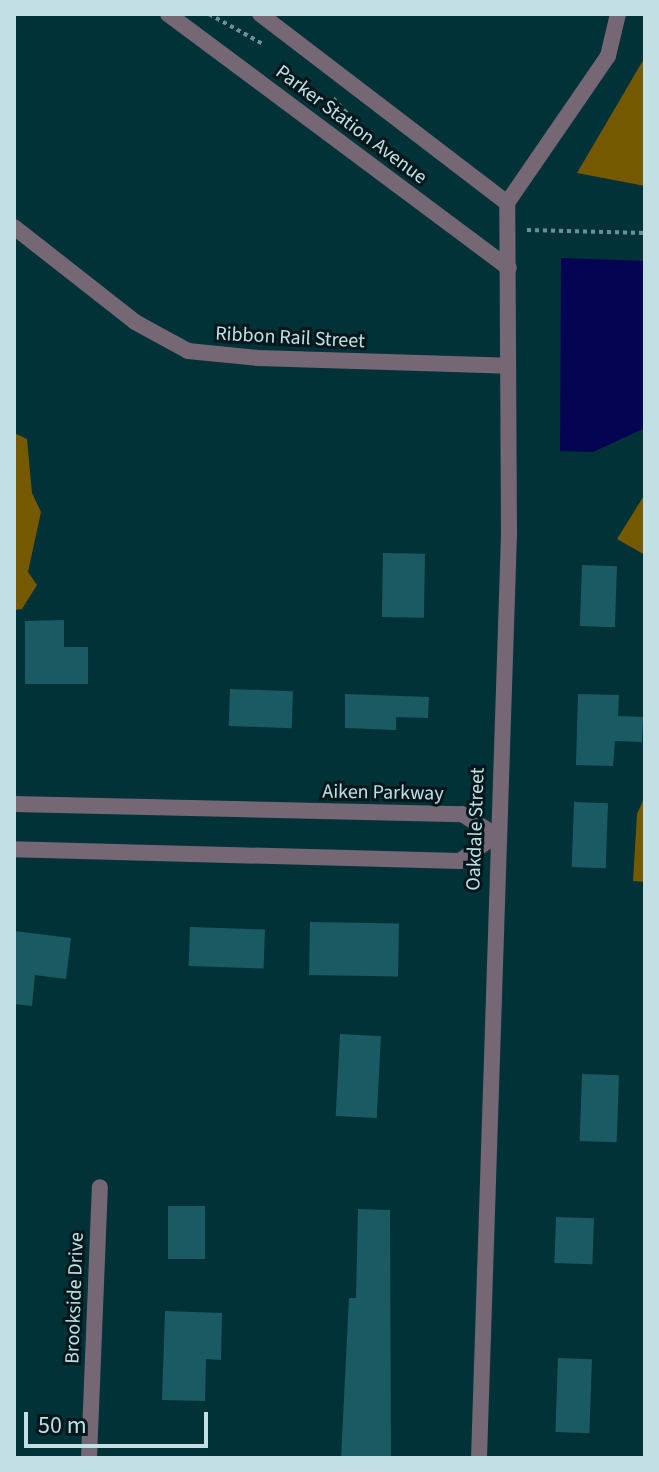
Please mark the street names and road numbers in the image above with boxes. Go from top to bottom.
street label: Parker Station Avenue [271,60,431,190]
street label: Ribbon Rail Street [215,322,365,354]
street label: Oakdale Street [462,767,490,891]
street label: Aiken Parkway [322,780,444,806]
street label: Brookside Drive [61,1232,89,1364]

